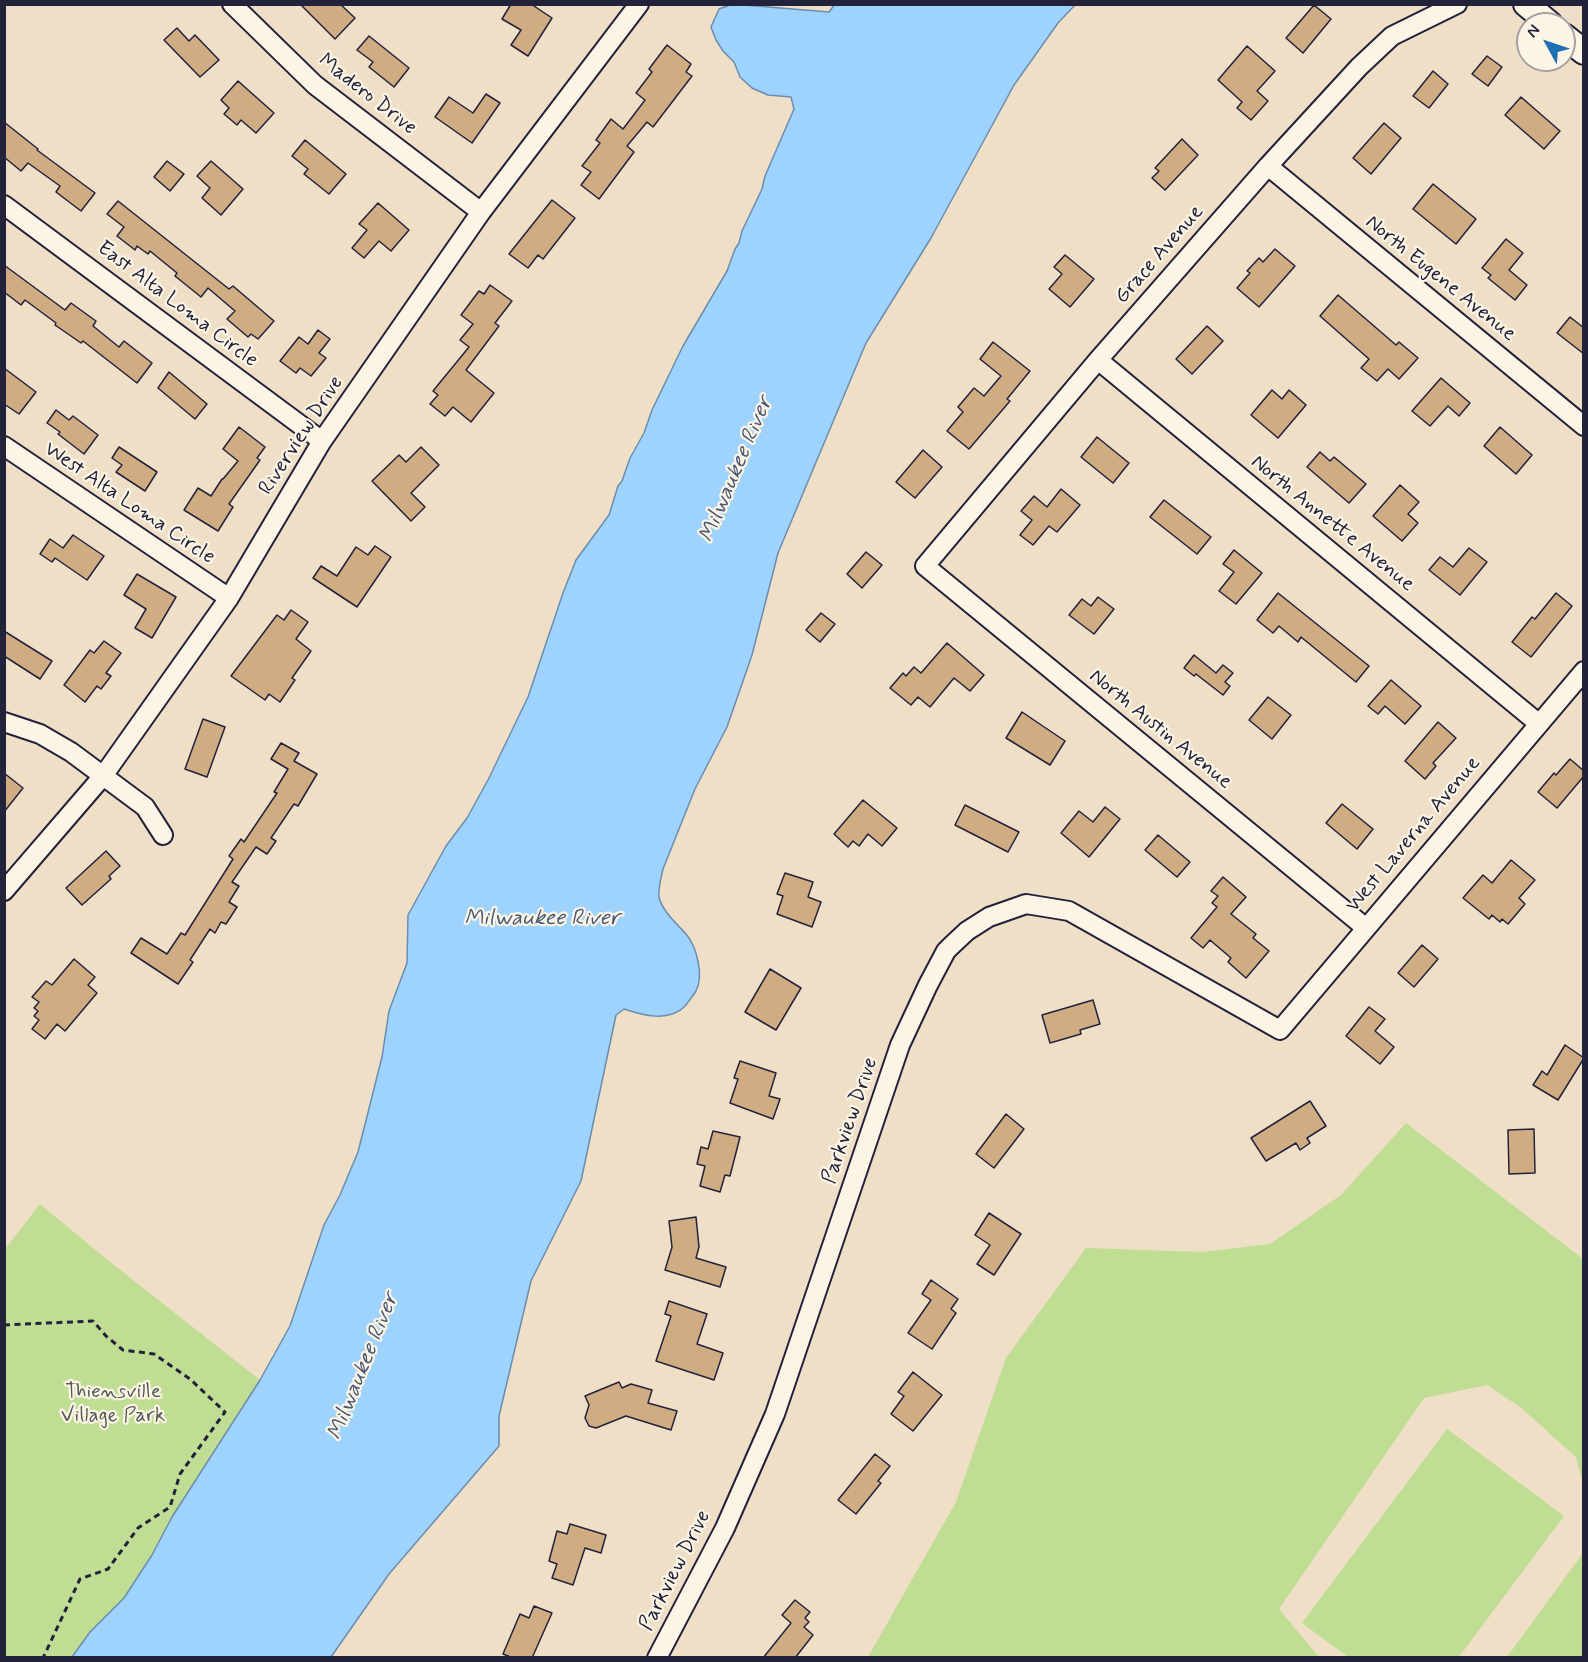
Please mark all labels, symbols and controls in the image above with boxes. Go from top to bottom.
north arrow [1516,12,1576,72]
text: N [1522,21,1545,42]
street label: Madero Drive [313,49,421,141]
street label: Grace Avenue [1110,200,1210,310]
street label: North Eugene Avenue [1360,210,1520,348]
street label: East Alta Loma Circle [92,236,262,374]
street label: Riverview Drive [254,372,350,500]
water label: Milwaukee River [694,393,780,547]
street label: West Alta Loma Circle [39,437,219,571]
street label: North Annette Avenue [1245,450,1419,598]
street label: North Austin Avenue [1083,665,1237,795]
street label: West Laverna Avenue [1341,752,1487,918]
water label: Milwaukee River [464,906,620,932]
street label: Parkview Drive [818,1055,884,1187]
water label: Milwaukee River [323,1290,405,1444]
park label: Thiensville Village Park [61,1380,165,1430]
street label: Parkview Drive [635,1507,717,1635]

